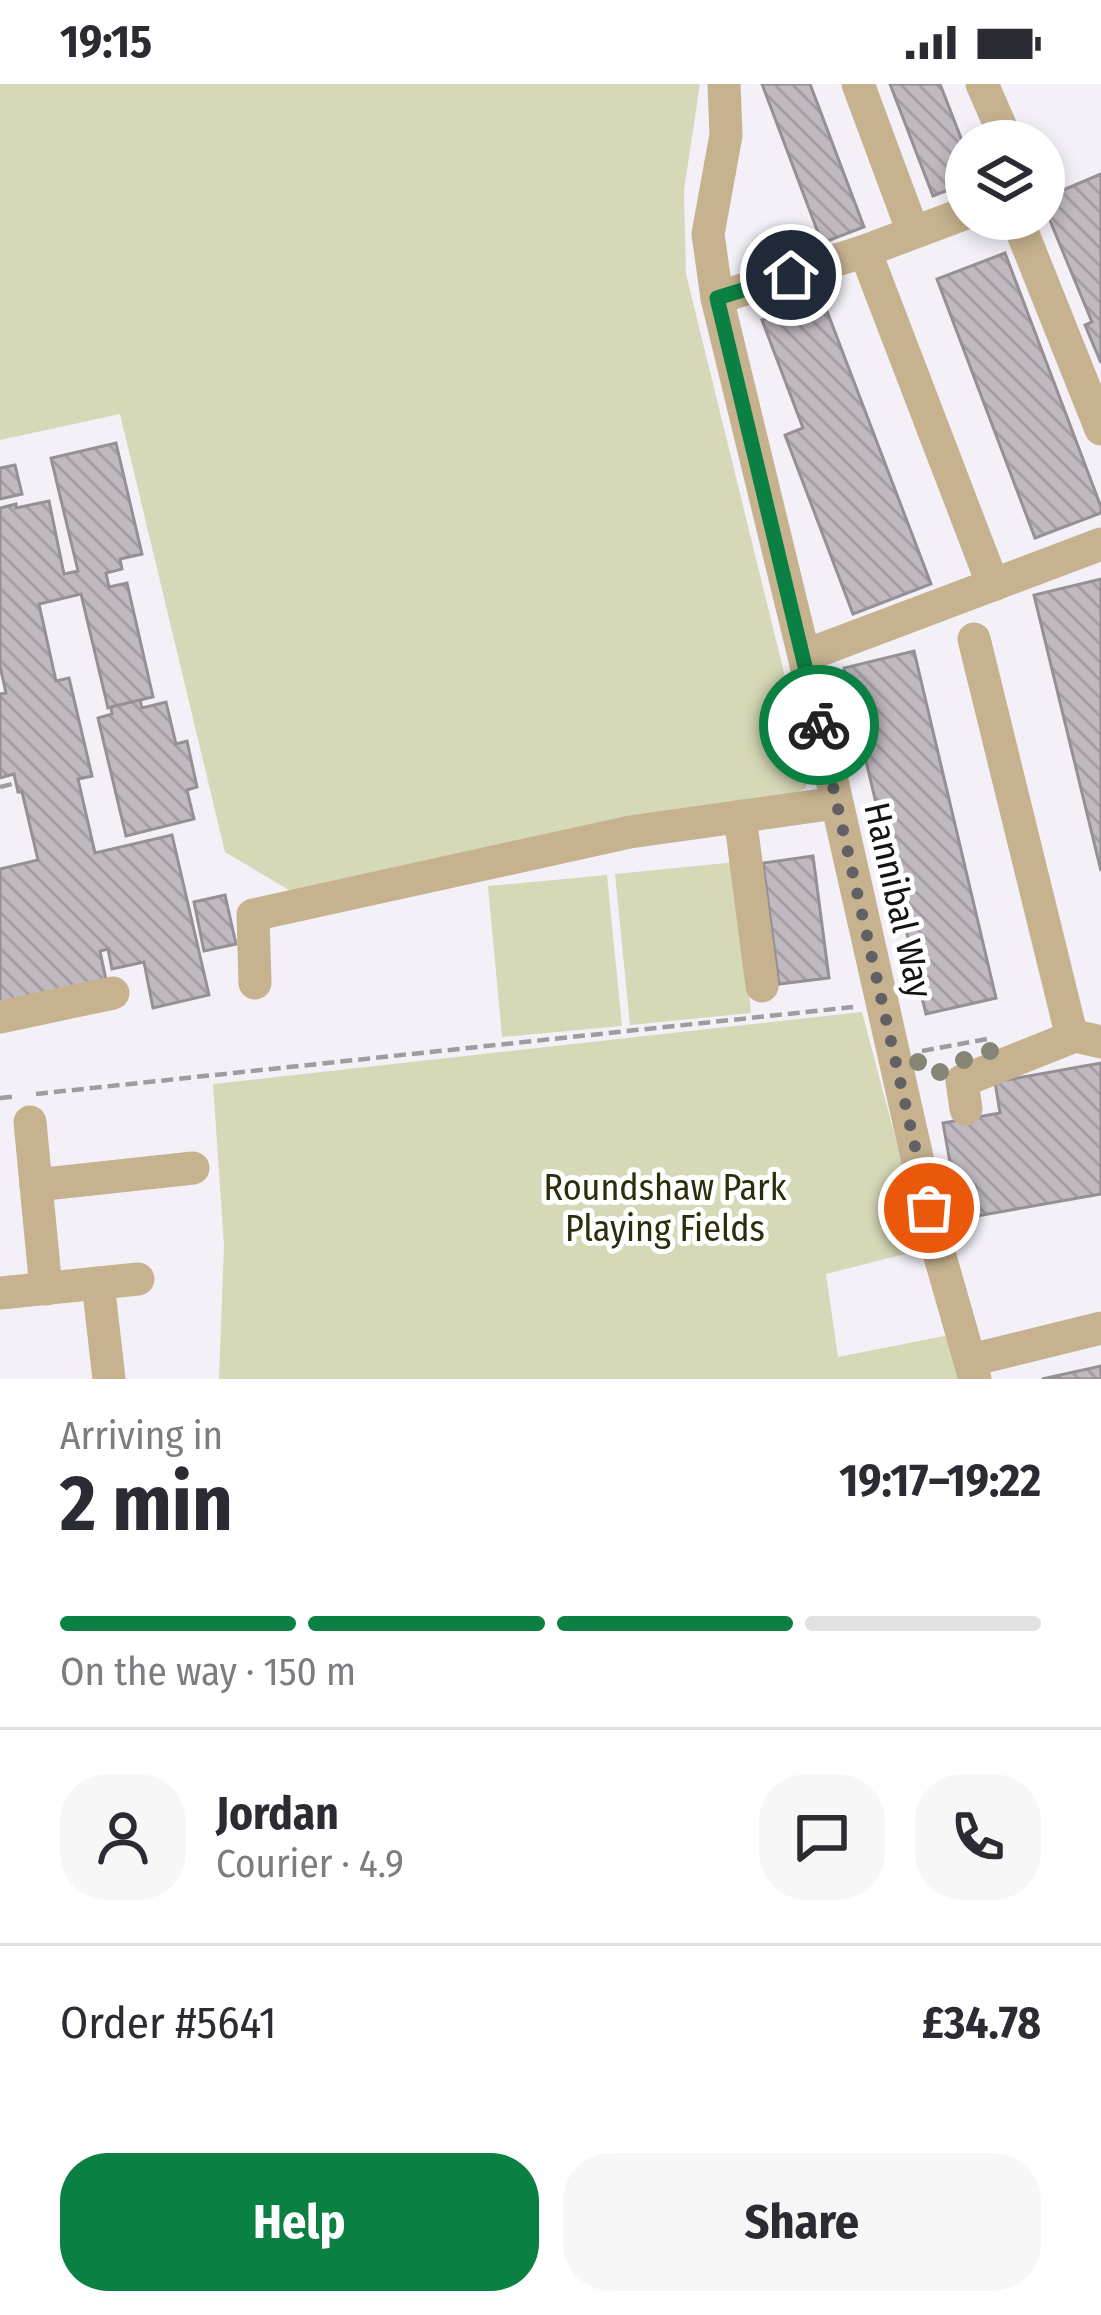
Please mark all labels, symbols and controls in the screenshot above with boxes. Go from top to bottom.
text: 19:15 [60,15,152,69]
map controls [945,120,1065,240]
button: layers [945,120,1065,240]
pin [740,224,842,326]
icon: home [758,242,824,308]
courier [759,665,879,785]
icon: bike [786,692,852,758]
street label: Hannibal Way [854,798,942,1002]
pin [878,1157,980,1259]
park label: Roundshaw Park Playing Fields [544,1166,787,1251]
icon: bag [896,1175,962,1241]
text: Arriving in [60,1413,223,1459]
text: 19:17–19:22 [839,1454,1041,1508]
text: 2 min [60,1457,233,1551]
text: On the way · 150 m [60,1649,356,1695]
button: person [60,1774,186,1900]
button: chat [759,1774,885,1900]
button: phone [915,1774,1041,1900]
text: Jordan [216,1787,339,1841]
text: Courier · 4.9 [216,1841,404,1887]
text: Order #5641 [60,1996,276,2050]
text: £34.78 [922,1996,1041,2050]
button: Help [60,2153,539,2291]
button: Share [563,2153,1041,2291]

